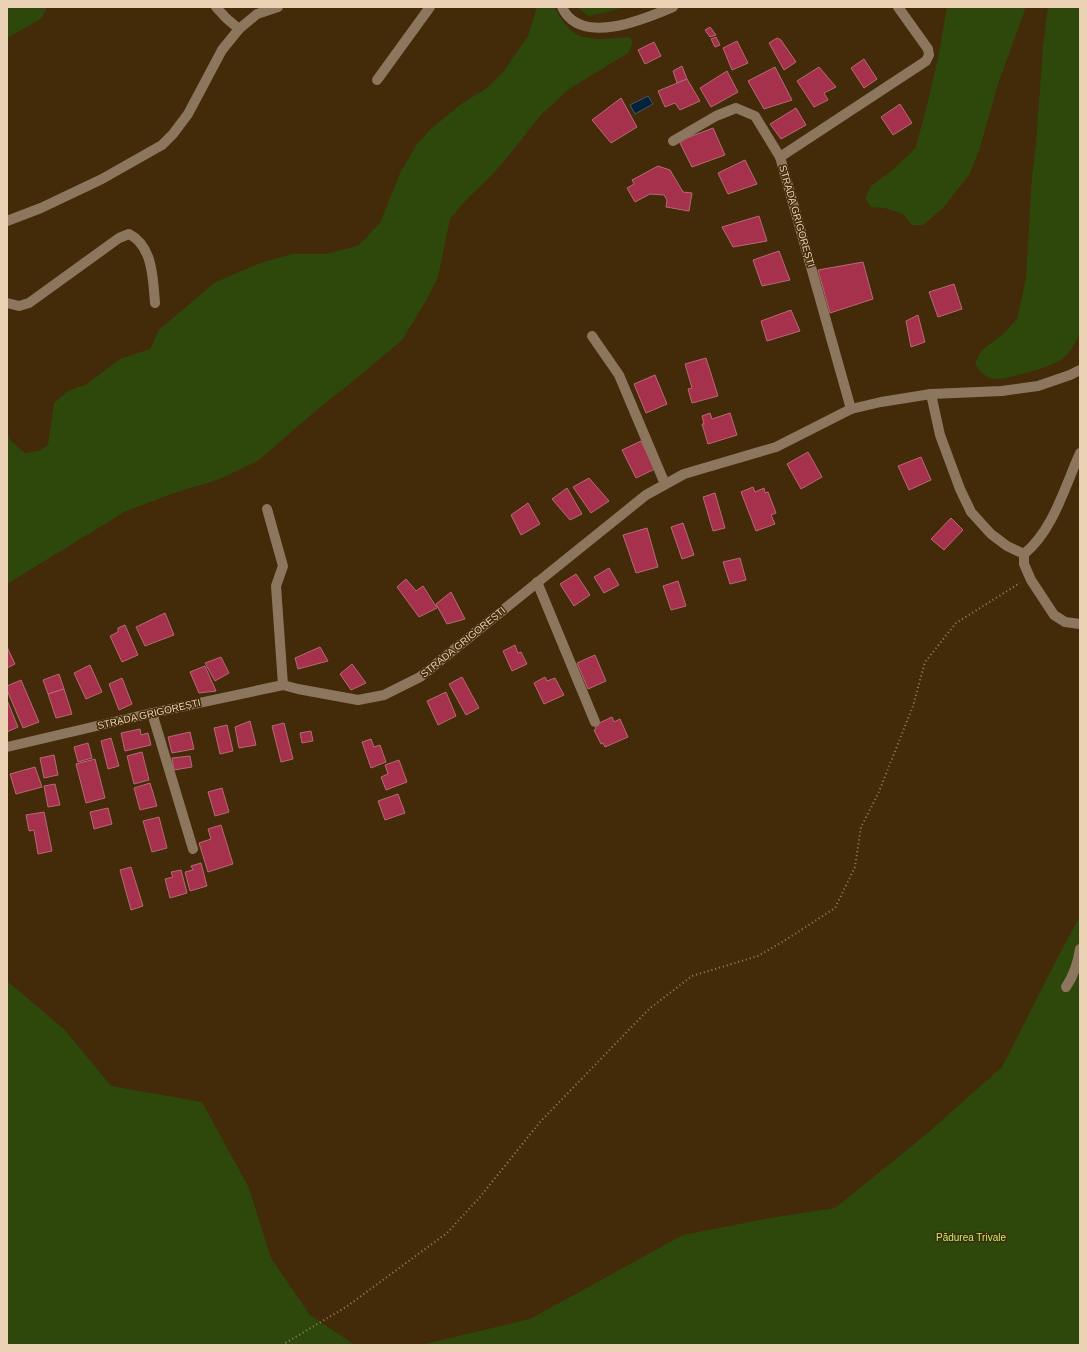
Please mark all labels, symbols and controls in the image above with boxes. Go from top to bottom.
street label: STRADA GRIGOREȘTI [777,164,817,268]
street label: STRADA GRIGOREȘTI [419,605,507,679]
street label: STRADA GRIGOREȘTI [96,697,202,731]
park label: Pădurea Trivale [936,1232,1006,1243]

